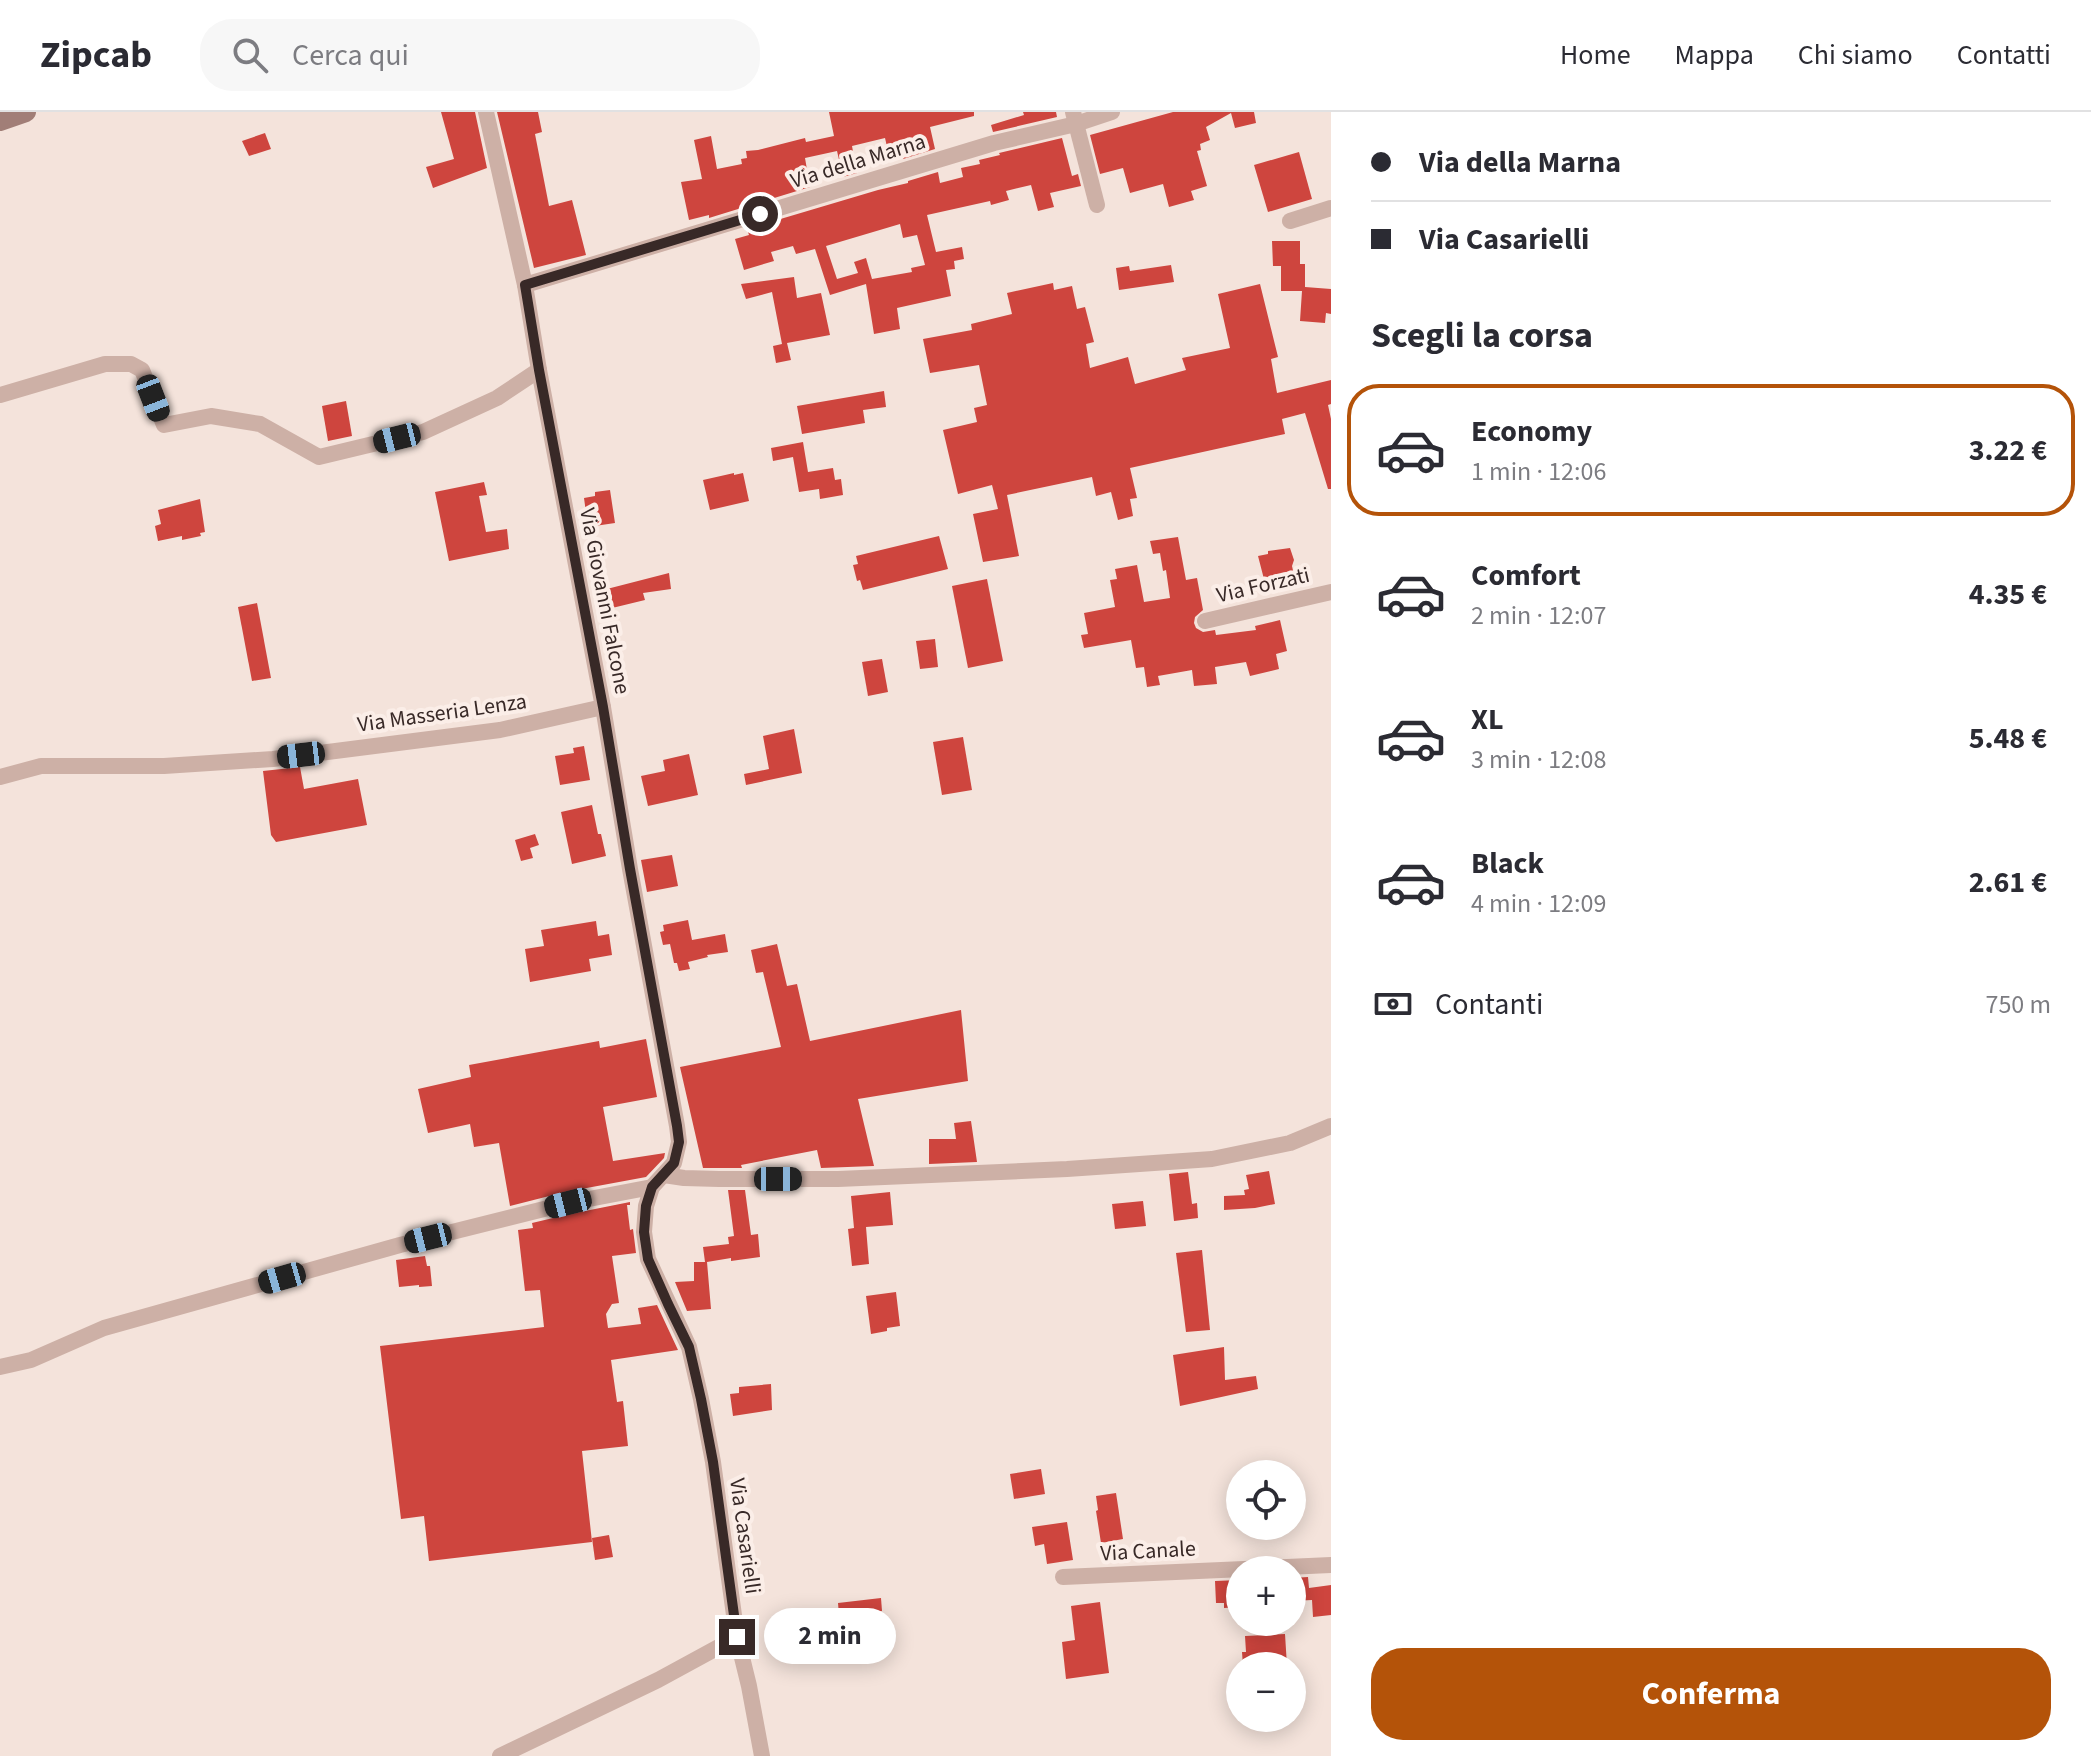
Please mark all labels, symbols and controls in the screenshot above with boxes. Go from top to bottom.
search box [200,19,760,91]
text: Zipcab [40,28,152,82]
icon: search [228,33,272,77]
text: Cerca qui [292,34,409,77]
text: Home [1560,35,1631,75]
text: Mappa [1675,35,1754,75]
text: Chi siamo [1798,35,1913,75]
text: Contatti [1957,35,2051,75]
street label: Via della Marna [786,125,930,197]
text: Via della Marna [1419,141,1621,184]
route start [742,196,778,232]
text: Via Casarielli [1419,218,1589,261]
text: Scegli la corsa [1371,310,1593,361]
car [133,371,173,425]
text: Economy [1471,410,1592,453]
icon: car [1375,414,1447,486]
car [371,421,423,455]
text: 3.22 € [1969,429,2047,472]
text: 1 min · 12:06 [1471,453,1606,490]
street label: Via Giovanni Falcone [571,505,639,697]
text: Comfort [1471,554,1581,597]
icon: car [1375,558,1447,630]
street label: Via Forzati [1213,559,1313,611]
text: 4.35 € [1969,573,2047,616]
text: 2 min · 12:07 [1471,597,1606,634]
street label: Via Masseria Lenza [355,685,529,741]
text: XL [1471,698,1504,741]
icon: car [1375,702,1447,774]
text: 5.48 € [1969,717,2047,760]
car [276,740,326,770]
text: 3 min · 12:08 [1471,741,1606,778]
text: Black [1471,842,1544,885]
icon: car [1375,846,1447,918]
text: 2.61 € [1969,861,2047,904]
text: 4 min · 12:09 [1471,885,1606,922]
icon: cash [1371,982,1415,1026]
text: Contanti [1435,983,1543,1026]
text: 750 m [1985,986,2051,1023]
car [754,1167,802,1191]
car [542,1186,594,1220]
car [402,1221,454,1255]
car [256,1260,308,1296]
map controls [1226,1460,1306,1732]
button: locate [1226,1460,1306,1540]
street label: Via Casarielli [721,1476,769,1596]
street label: Via Canale [1099,1533,1197,1569]
button: + [1226,1556,1306,1636]
callout: 2 min [765,1609,897,1665]
text: 2 min [798,1617,862,1654]
route end [719,1619,755,1655]
button: Conferma [1371,1648,2051,1740]
button: − [1226,1652,1306,1732]

